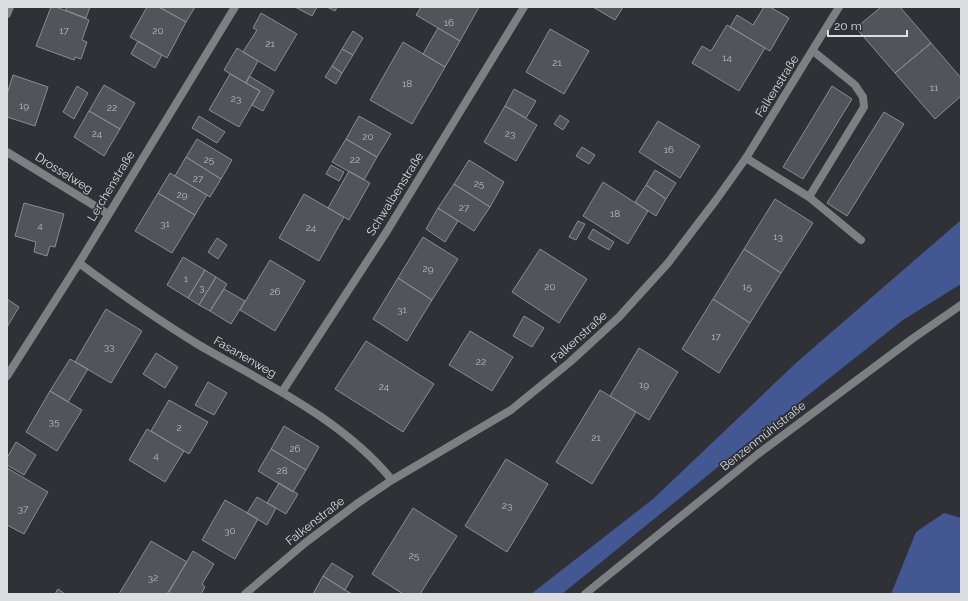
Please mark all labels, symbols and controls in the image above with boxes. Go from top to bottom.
scale bar [828,12,907,38]
house number: 16 [444,17,454,28]
text: 20 m [834,19,862,33]
house number: 17 [59,25,69,36]
house number: 20 [152,25,164,36]
house number: 21 [265,38,275,49]
house number: 14 [722,52,732,63]
street label: Falkenstraße [752,52,802,120]
house number: 21 [552,57,562,68]
house number: 18 [402,78,412,89]
house number: 11 [930,82,939,93]
house number: 23 [231,93,241,104]
house number: 19 [19,100,29,111]
house number: 22 [107,102,117,113]
house number: 24 [92,128,103,139]
house number: 23 [505,128,515,139]
house number: 20 [362,131,374,142]
house number: 16 [664,144,674,155]
street label: Lerchenstraße [84,148,138,224]
street label: Drosselweg [33,150,95,196]
street label: Schwalbenstraße [364,150,426,238]
house number: 25 [204,154,215,165]
house number: 22 [350,154,360,165]
house number: 27 [193,173,204,184]
house number: 25 [474,178,485,189]
house number: 29 [176,189,188,200]
house number: 27 [459,202,470,213]
house number: 18 [610,208,620,219]
house number: 31 [160,218,171,229]
house number: 4 [37,220,43,231]
house number: 24 [306,222,317,233]
house number: 13 [773,231,783,242]
house number: 29 [422,263,434,274]
house number: 1 [184,273,189,284]
house number: 20 [544,281,556,292]
house number: 15 [742,281,752,292]
house number: 3 [199,282,205,293]
house number: 26 [269,286,281,297]
house number: 31 [397,304,408,315]
street label: Falkenstraße [548,308,610,366]
house number: 17 [711,331,721,342]
street label: Fasanenweg [211,333,279,381]
house number: 33 [104,341,114,352]
house number: 22 [476,356,486,367]
house number: 19 [639,379,649,390]
house number: 24 [379,381,390,392]
street label: Benzenmühlstraße [718,398,808,474]
house number: 35 [49,416,60,427]
house number: 2 [176,422,182,433]
house number: 21 [591,432,601,443]
house number: 26 [289,443,301,454]
house number: 4 [153,450,159,461]
house number: 28 [276,465,288,476]
street label: Falkenstraße [283,494,347,548]
house number: 23 [502,500,512,511]
house number: 37 [18,503,29,514]
house number: 30 [224,525,236,536]
house number: 25 [409,550,420,561]
house number: 32 [148,572,158,583]

